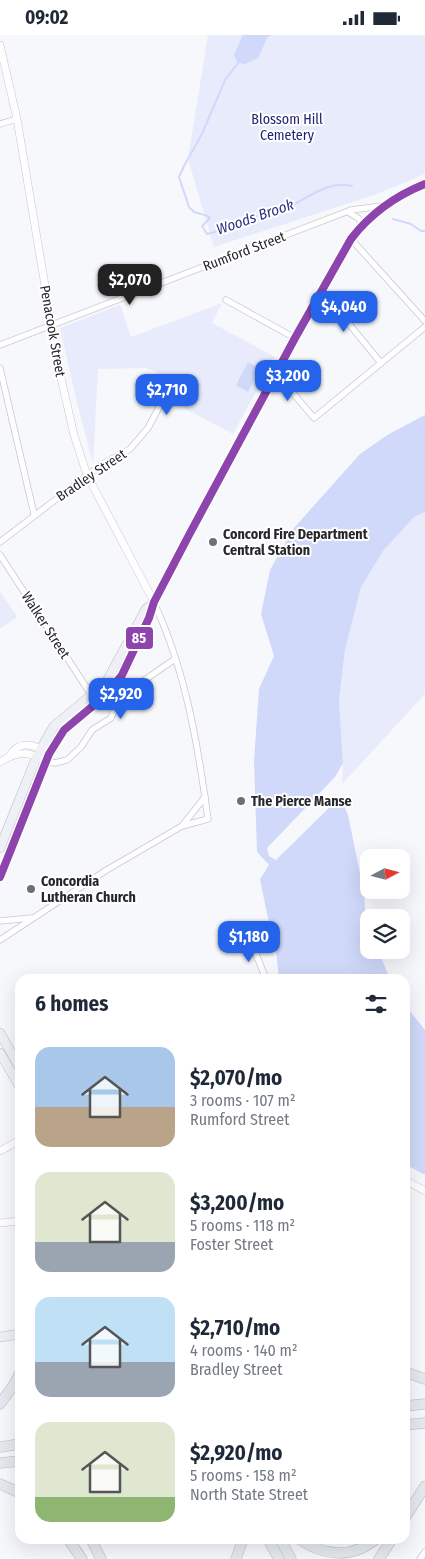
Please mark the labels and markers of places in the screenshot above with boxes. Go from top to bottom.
pin: $2,070 [89,263,171,306]
pin: $4,040 [303,291,385,333]
pin: $3,200 [247,359,329,402]
pin: $2,710 [126,373,208,416]
place label: Concord Fire Department Central Station [223,526,369,559]
marker: Concord Fire Department Central Station [207,536,219,548]
pin: $2,920 [80,677,162,720]
place label: The Pierce Manse [251,793,352,810]
marker: The Pierce Manse [235,795,247,807]
place label: Concordia Lutheran Church [41,873,136,906]
marker: Concordia Lutheran Church [25,883,37,895]
pin: $1,180 [208,921,290,963]

